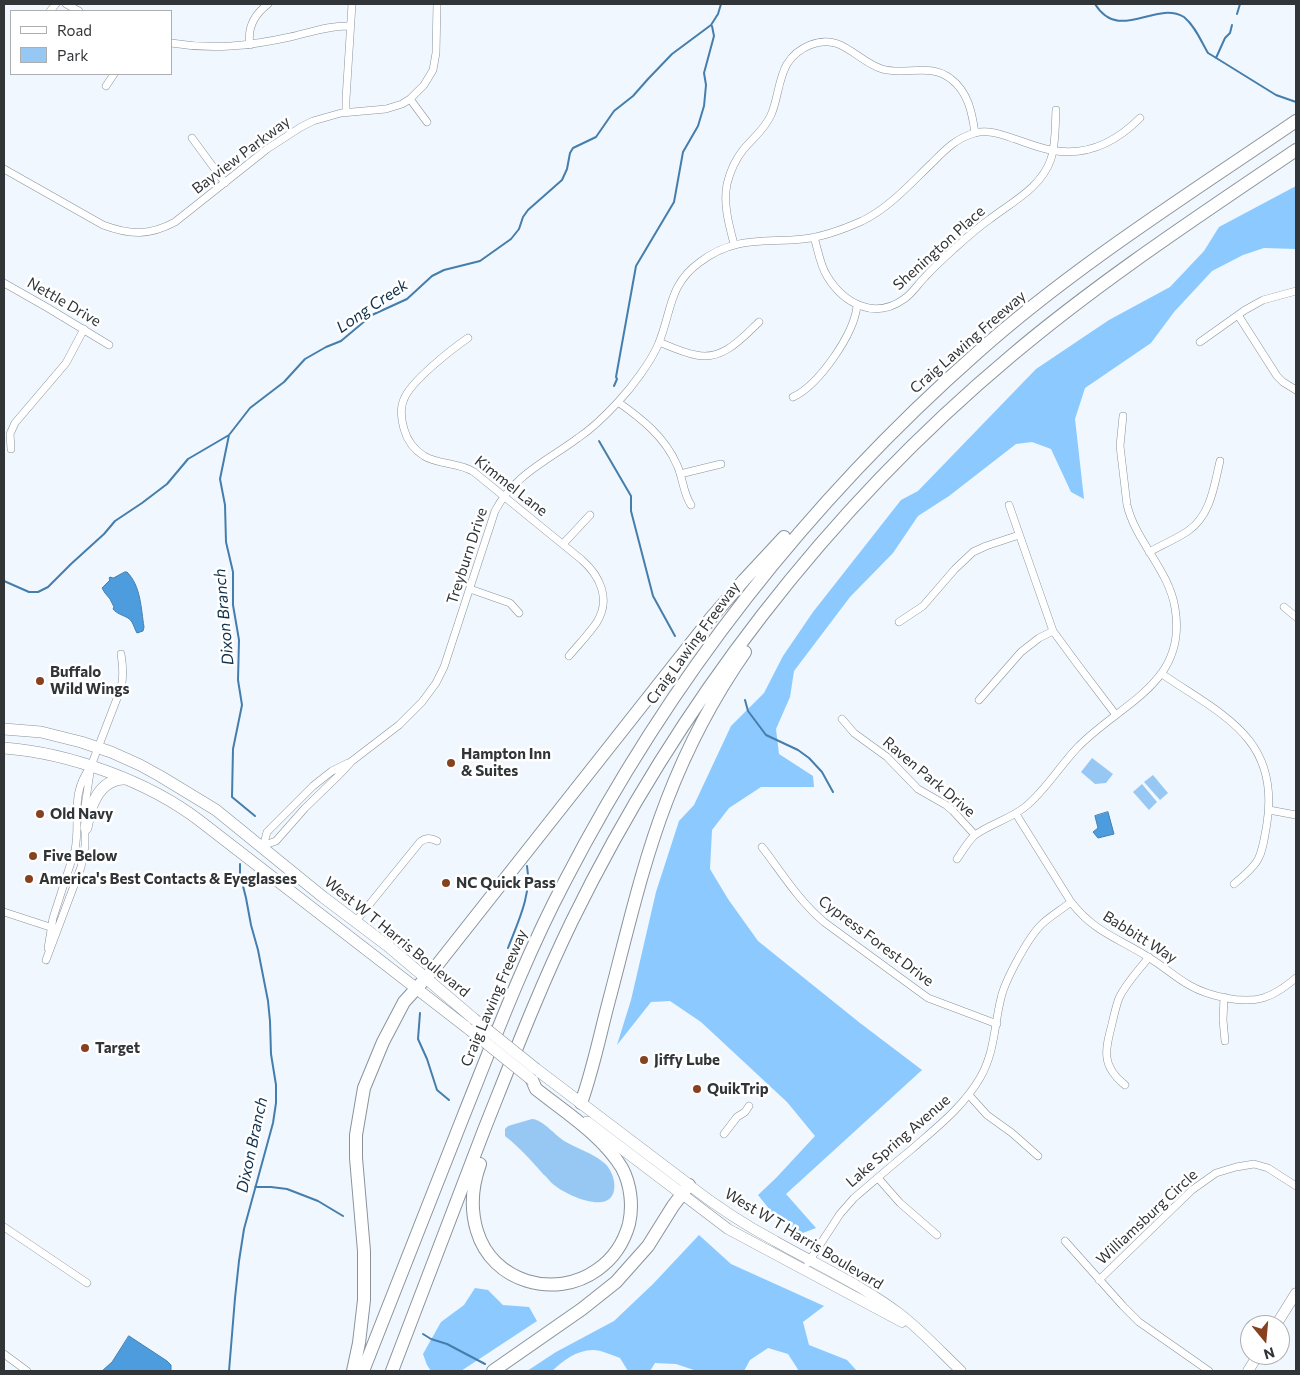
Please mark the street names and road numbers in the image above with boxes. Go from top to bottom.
street label: Bayview Parkway [188,112,294,198]
street label: Shenington Place [889,202,989,294]
street label: Nettle Drive [24,274,104,330]
street label: Craig Lawing Freeway [906,287,1030,397]
street label: Kimmel Lane [471,452,551,520]
street label: Treyburn Drive [443,505,491,607]
street label: Craig Lawing Freeway [642,578,744,708]
street label: Raven Park Drive [879,733,979,821]
street label: West W T Harris Boulevard [321,873,473,1001]
street label: Cypress Forest Drive [815,892,937,990]
street label: Babbitt Way [1100,907,1180,967]
street label: Craig Lawing Freeway [457,927,531,1069]
street label: Lake Spring Avenue [842,1091,954,1191]
street label: Williamsburg Circle [1093,1166,1201,1268]
street label: West W T Harris Boulevard [722,1185,886,1293]

